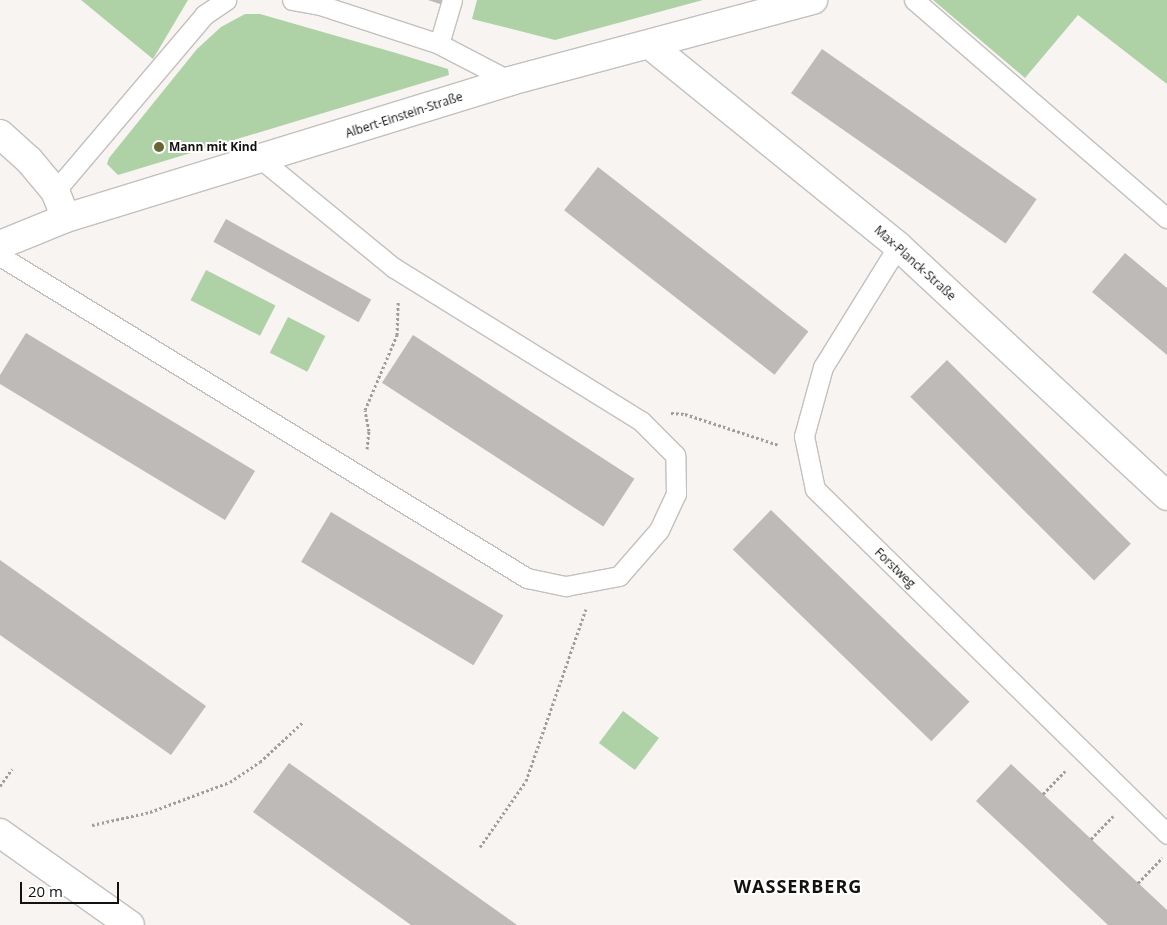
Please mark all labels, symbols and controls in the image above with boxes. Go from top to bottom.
street label: Albert-Einstein-Straße [344,89,464,141]
place label: Mann mit Kind [169,140,257,154]
marker: Mann mit Kind [153,141,165,153]
street label: Max-Planck-Straße [871,223,959,303]
street label: Forstweg [872,545,918,591]
scale bar [22,872,121,904]
district label: WASSERBERG [732,875,864,897]
text: 20 m [28,881,63,901]

